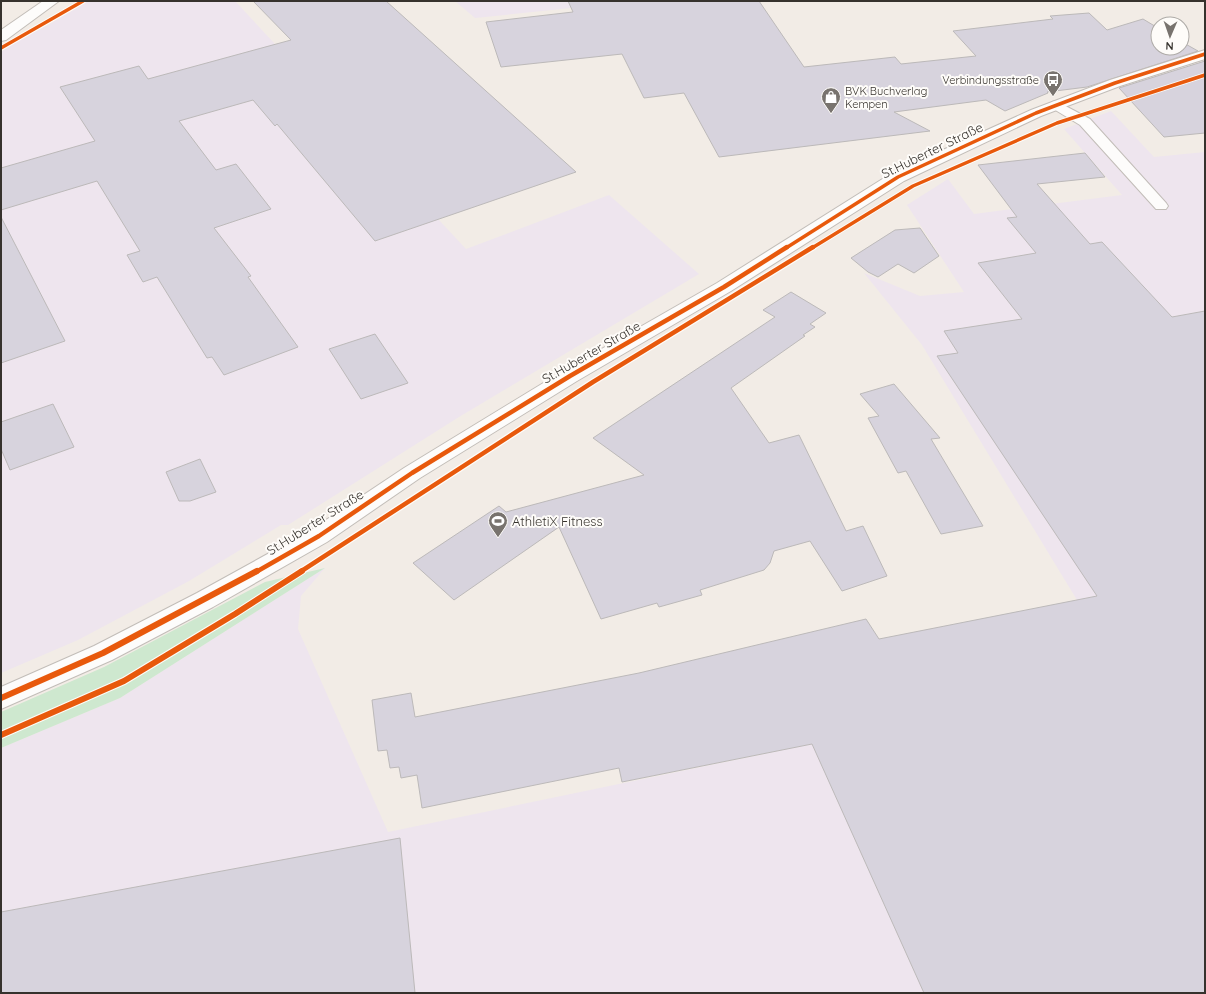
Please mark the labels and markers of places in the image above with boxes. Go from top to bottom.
bus stop icon: Verbindungsstraße [1042,69,1064,97]
place label: Verbindungsstraße [942,73,1039,87]
place label: BVK Buchverlag Kempen [845,84,927,111]
shop icon: BVK Buchverlag Kempen [820,86,842,114]
sports icon: AthletiX Fitness [487,510,509,538]
place label: AthletiX Fitness [512,513,603,529]

